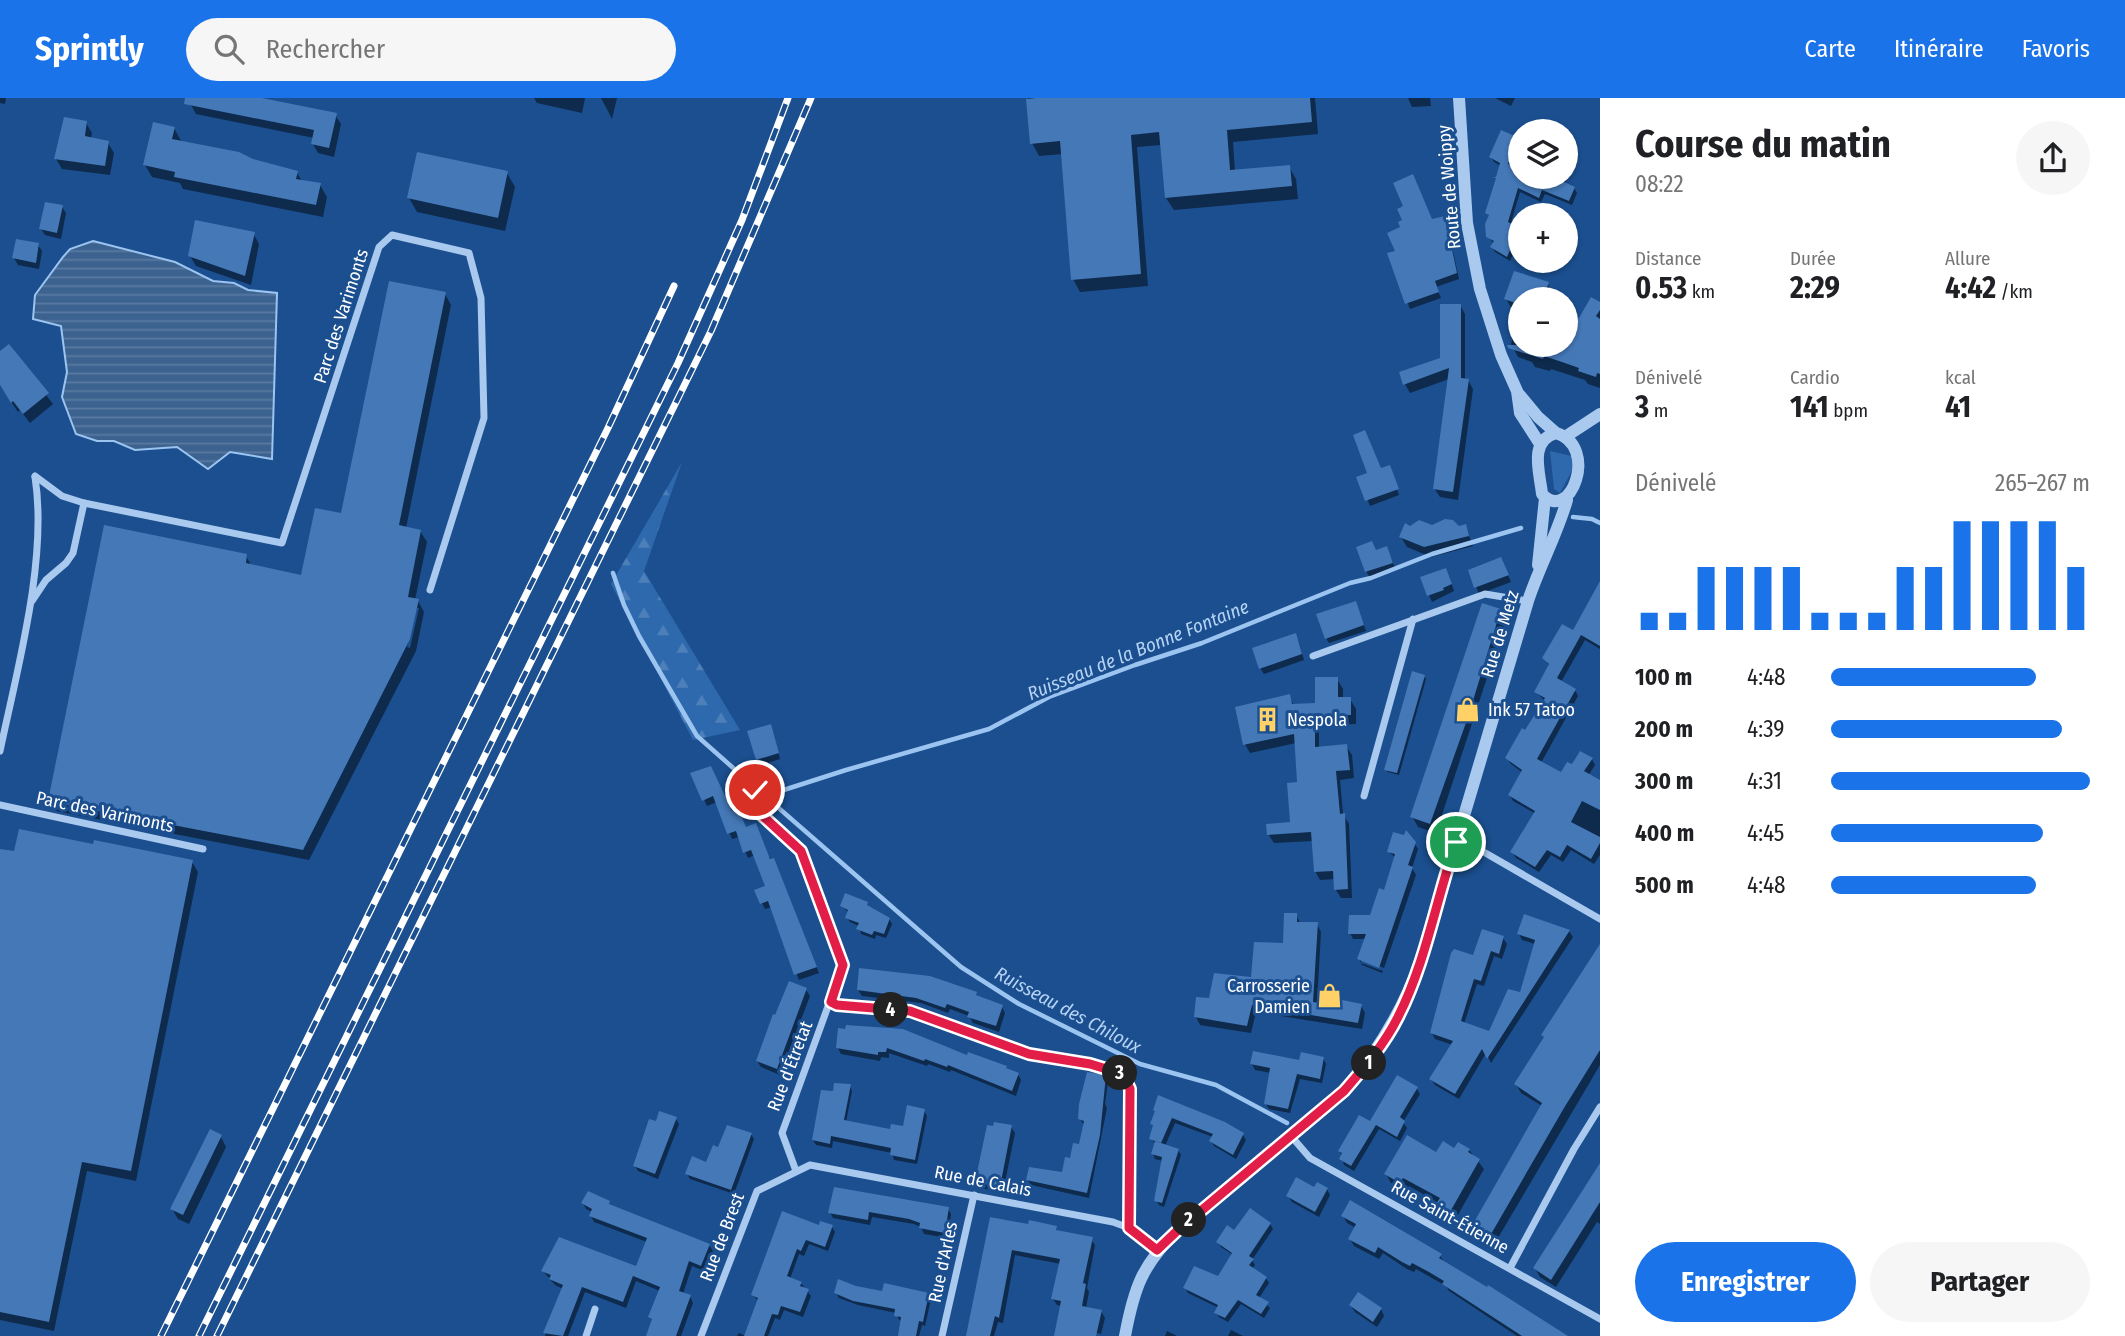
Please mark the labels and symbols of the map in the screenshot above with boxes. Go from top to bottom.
street label: Route de Woippy [1433,124,1465,250]
street label: Parc des Varimonts [309,246,373,386]
street label: Rue de Metz [1476,588,1524,680]
water label: Ruisseau de la Bonne Fontaine [1024,595,1252,705]
shop icon: Ink 57 Tatoo [1454,696,1482,724]
place label: Ink 57 Tatoo [1488,699,1575,721]
building icon: Nespola [1253,706,1281,734]
place label: Nespola [1287,709,1347,731]
pin [725,760,785,820]
street label: Parc des Varimonts [34,787,176,837]
pin [1426,812,1486,872]
water label: Ruisseau des Chiloux [991,962,1146,1059]
place label: Carrosserie Damien [1227,975,1310,1018]
shop icon: Carrosserie Damien [1316,982,1344,1010]
pin: 4 [874,992,908,1028]
street label: Rue d'Étretat [762,1017,817,1114]
pin: 1 [1352,1046,1386,1080]
pin: 3 [1102,1056,1138,1090]
street label: Rue de Calais [933,1161,1034,1201]
street label: Rue Saint-Étienne [1387,1175,1513,1258]
street label: Rue de Brest [695,1189,749,1284]
pin: 2 [1172,1202,1206,1238]
street label: Rue d'Arles [924,1219,962,1304]

